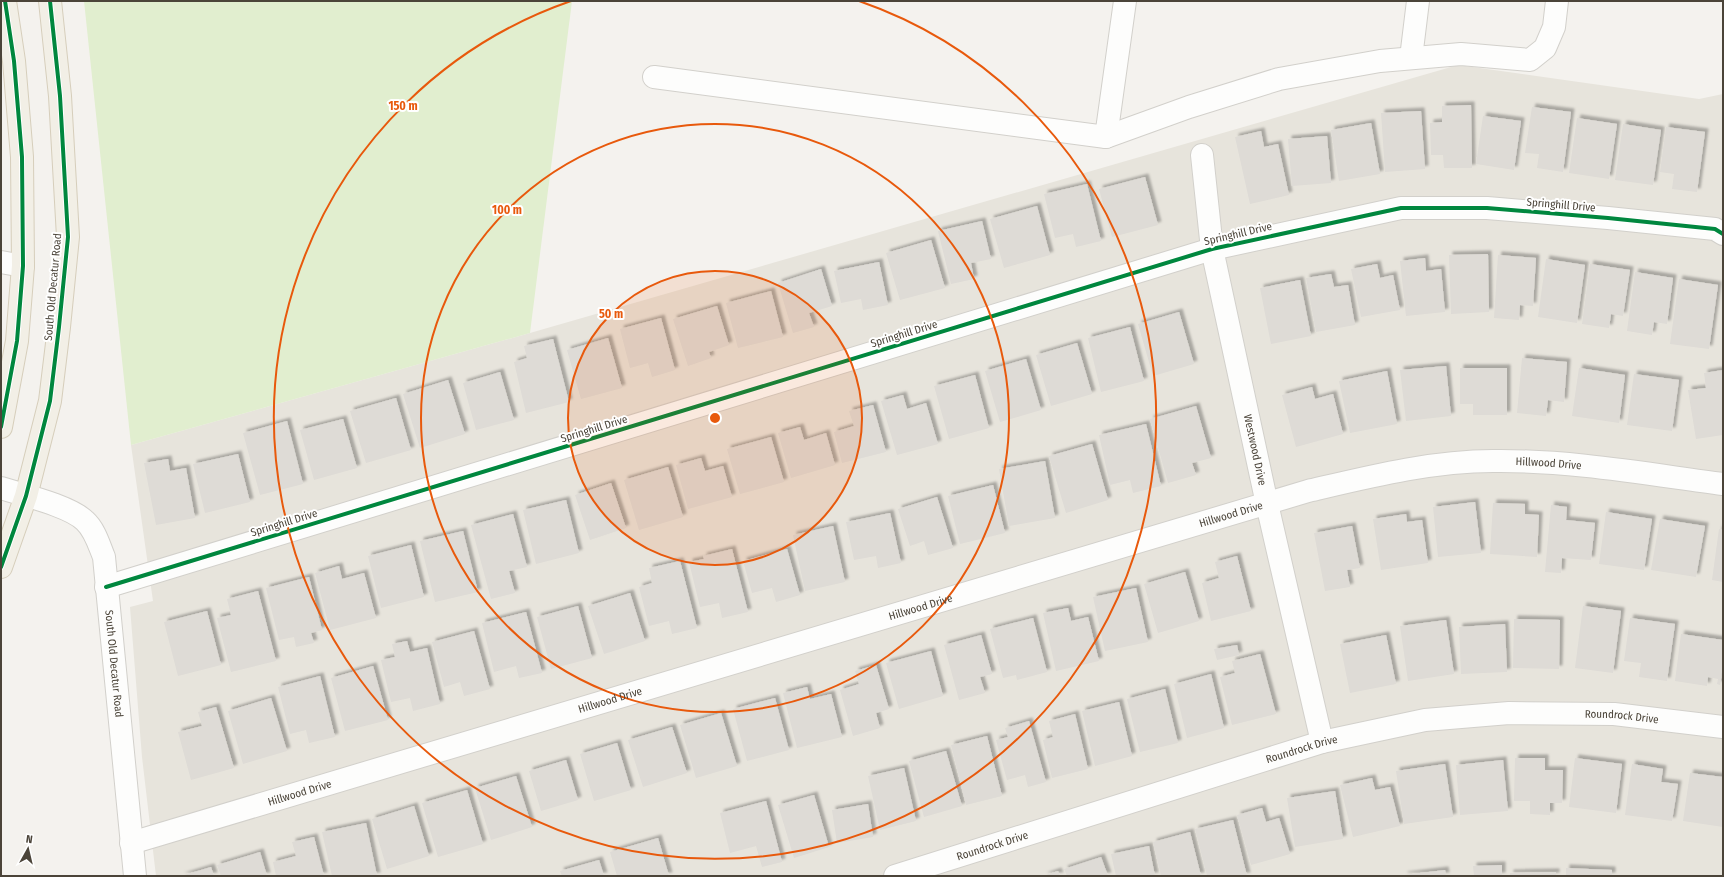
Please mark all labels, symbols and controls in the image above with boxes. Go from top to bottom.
text: 150 m [388,99,418,113]
street label: Springhill Drive [1526,196,1596,214]
text: 100 m [492,203,522,217]
street label: Springhill Drive [1203,220,1273,248]
street label: South Old Decatur Road [42,233,64,341]
text: 50 m [599,307,623,321]
street label: Springhill Drive [869,318,939,350]
centre of rings [708,411,722,425]
street label: Springhill Drive [559,413,629,445]
street label: Westwood Drive [1241,413,1269,487]
street label: Hillwood Drive [1516,455,1582,472]
street label: Hillwood Drive [1197,498,1264,530]
street label: Springhill Drive [249,507,319,539]
street label: Hillwood Drive [887,591,954,623]
street label: South Old Decatur Road [103,609,126,718]
street label: Hillwood Drive [577,684,643,715]
street label: Roundrock Drive [1585,707,1659,726]
street label: Roundrock Drive [1264,732,1339,766]
street label: Hillwood Drive [266,777,333,808]
street label: Roundrock Drive [955,828,1030,863]
north arrow [8,829,48,869]
text: N [25,833,33,846]

